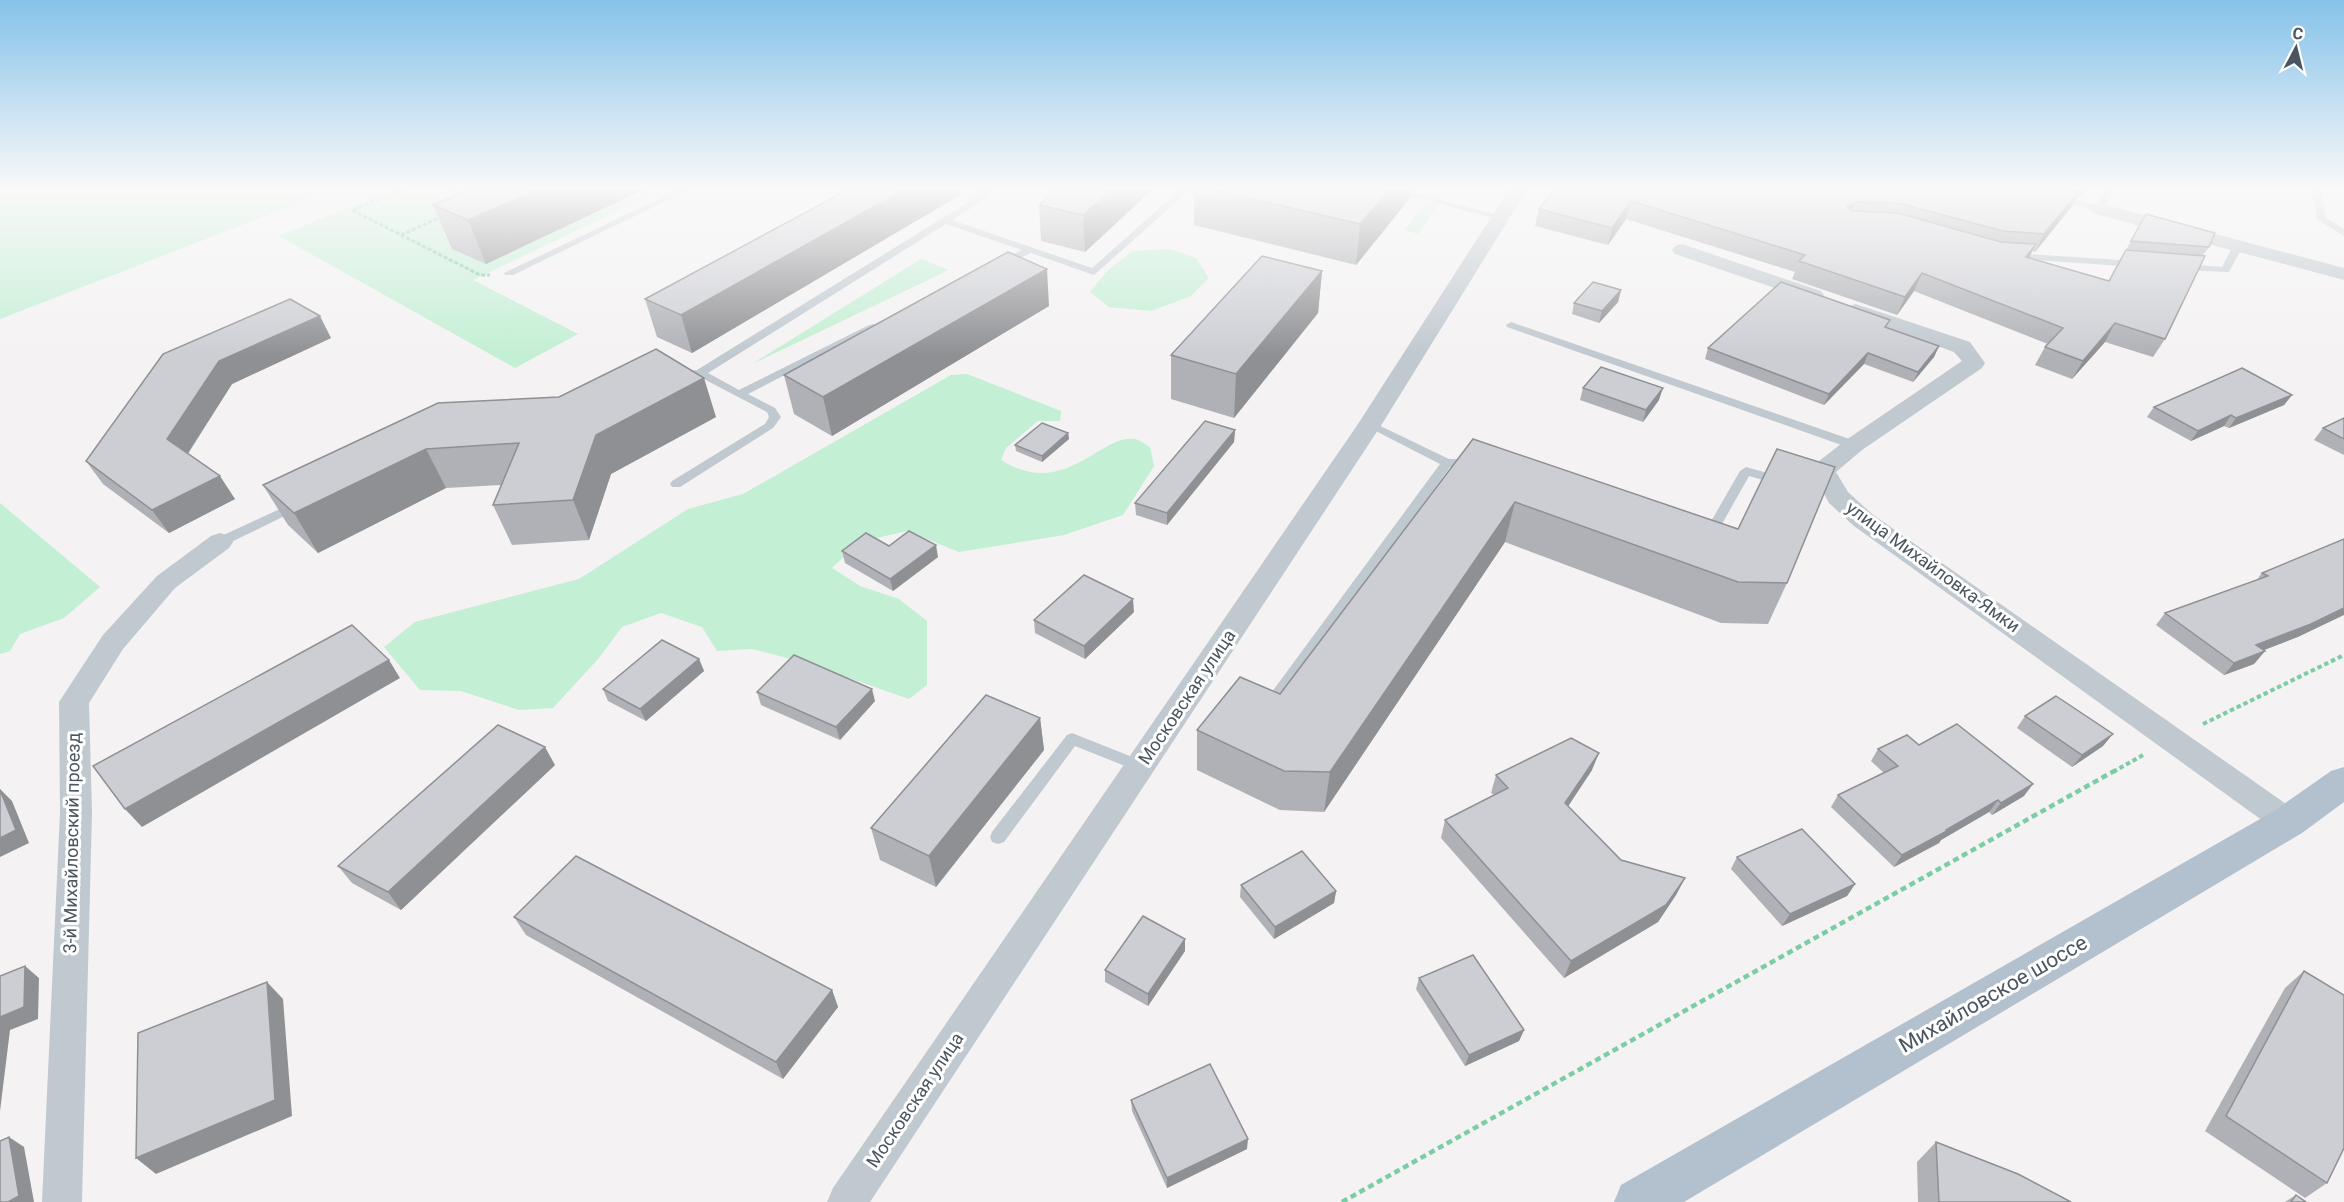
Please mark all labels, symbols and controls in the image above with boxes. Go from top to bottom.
north arrow [2266,18,2326,78]
text: С [2291,24,2304,44]
street label: улица Михайловка-Ямки [1842,497,2024,637]
street label: Московская улица [1134,625,1240,768]
street label: 3-й Михайловский проезд [59,732,84,954]
street label: Михайловское шоссе [1895,930,2091,1058]
street label: Московская улица [862,1028,968,1171]

